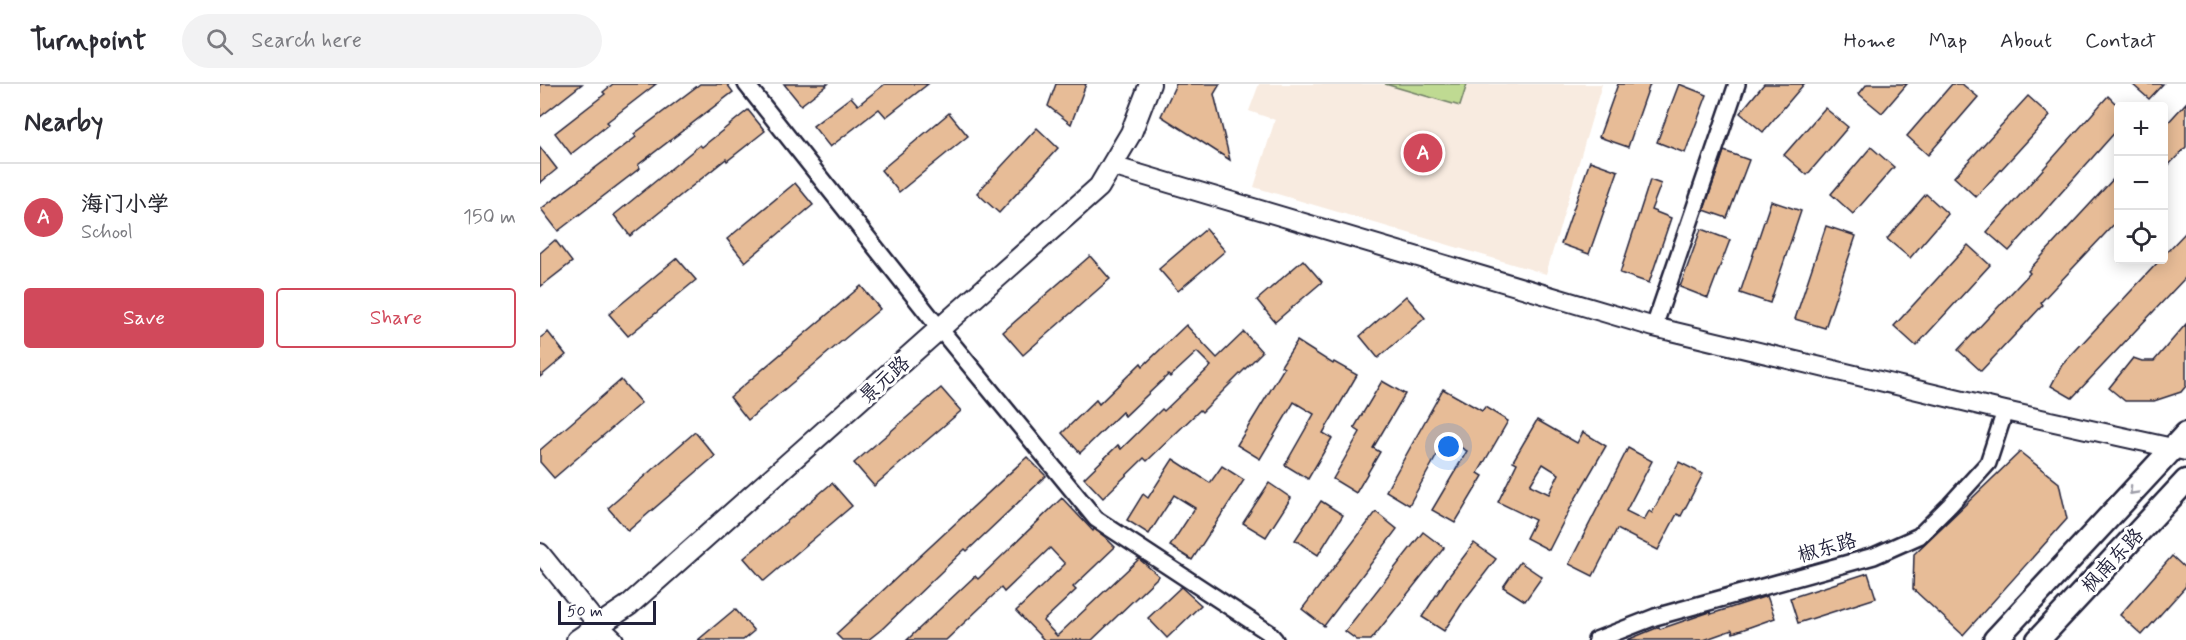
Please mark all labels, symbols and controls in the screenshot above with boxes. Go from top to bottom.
search box [182,14,602,68]
text: Turnpoint [30,23,146,60]
icon: search [203,25,236,58]
text: Search here [251,27,362,55]
text: Home [1844,27,1896,55]
text: Map [1929,27,1967,55]
text: About [2000,27,2052,55]
text: Contact [2085,27,2156,55]
map controls [2114,102,2168,264]
button: + [2114,102,2168,156]
text: Nearby [24,106,103,140]
pin: A [1404,130,1442,176]
button: − [2114,156,2168,210]
text: 海门小学 [81,191,169,219]
text: A [37,204,50,231]
text: 150 m [463,204,516,231]
button: locate [2114,210,2168,264]
text: School [81,219,133,246]
button: Save [24,288,264,348]
button: Share [276,288,516,348]
street label: 景元路 [854,349,917,410]
your location [1434,432,1463,461]
one-way arrow [2130,483,2141,494]
street label: 枫南东路 [2076,522,2151,599]
street label: 椒东路 [1795,527,1861,570]
scale bar [558,598,656,626]
text: 50 m [567,601,603,622]

